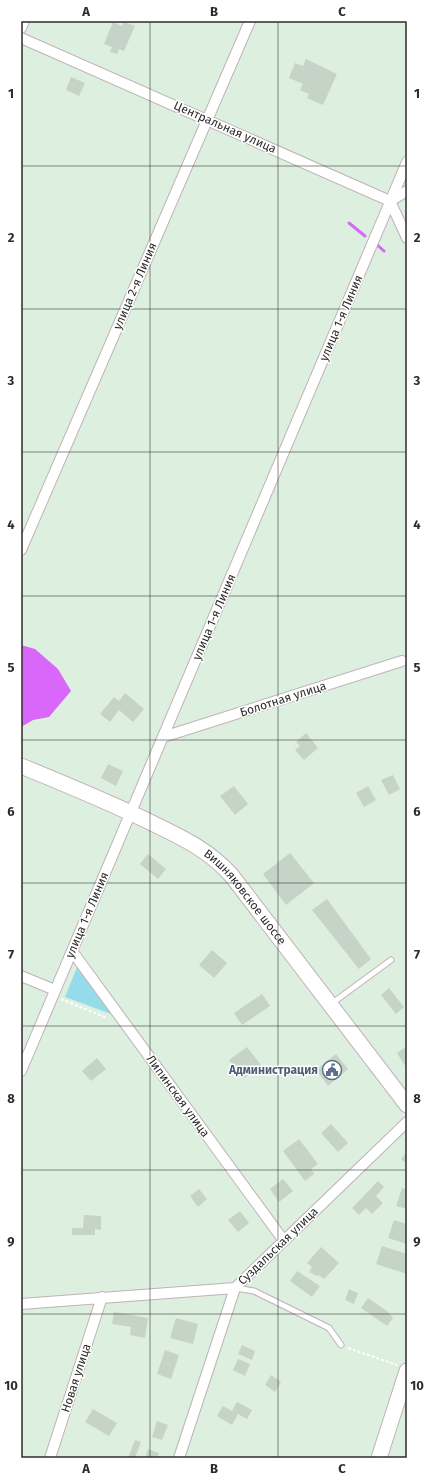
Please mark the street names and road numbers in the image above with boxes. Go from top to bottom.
street label: Центральная улица [172,98,278,156]
street label: улица 2-я Линия [110,240,160,332]
street label: улица 1-я Линия [317,273,365,363]
street label: улица 1-я Линия [190,572,238,662]
street label: Болотная улица [238,678,328,720]
street label: Вишняковское шоссе [201,847,289,948]
street label: улица 1-я Линия [63,870,111,960]
street label: Липинская улица [144,1052,212,1140]
street label: Суздальская улица [235,1204,321,1288]
street label: Новая улица [58,1342,94,1414]

